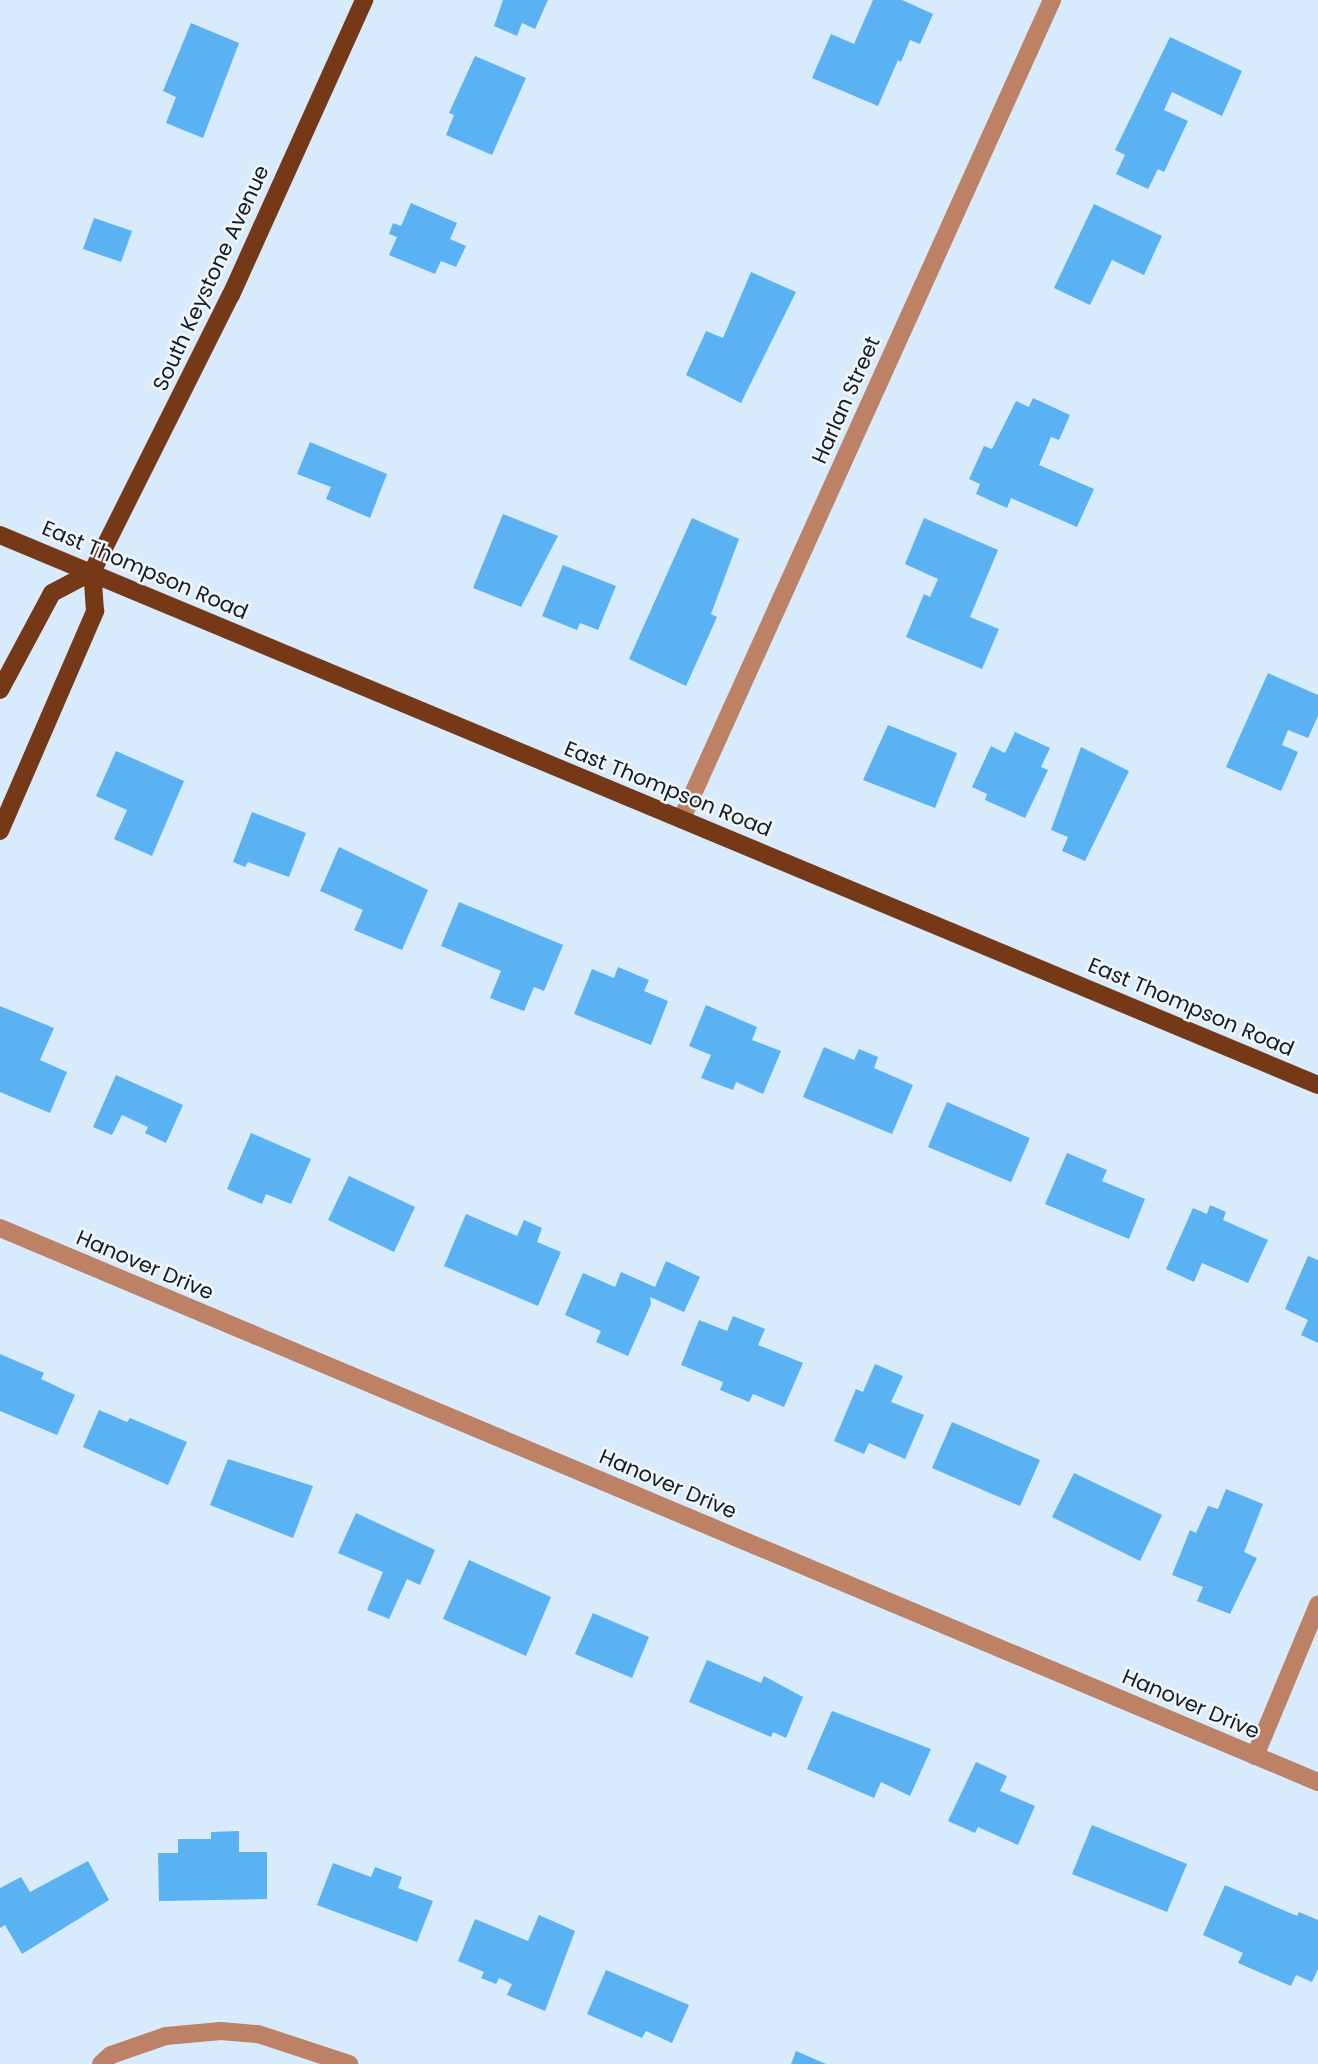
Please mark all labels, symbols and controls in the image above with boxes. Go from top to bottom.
street label: South Keystone Avenue [148,161,274,395]
street label: Harlan Street [807,333,885,467]
street label: East Thompson Road [38,515,252,625]
street label: East Thompson Road [561,736,775,842]
street label: East Thompson Road [1084,952,1298,1062]
street label: Hanover Drive [73,1225,217,1305]
street label: Hanover Drive [596,1444,740,1524]
street label: Hanover Drive [1119,1664,1263,1744]

